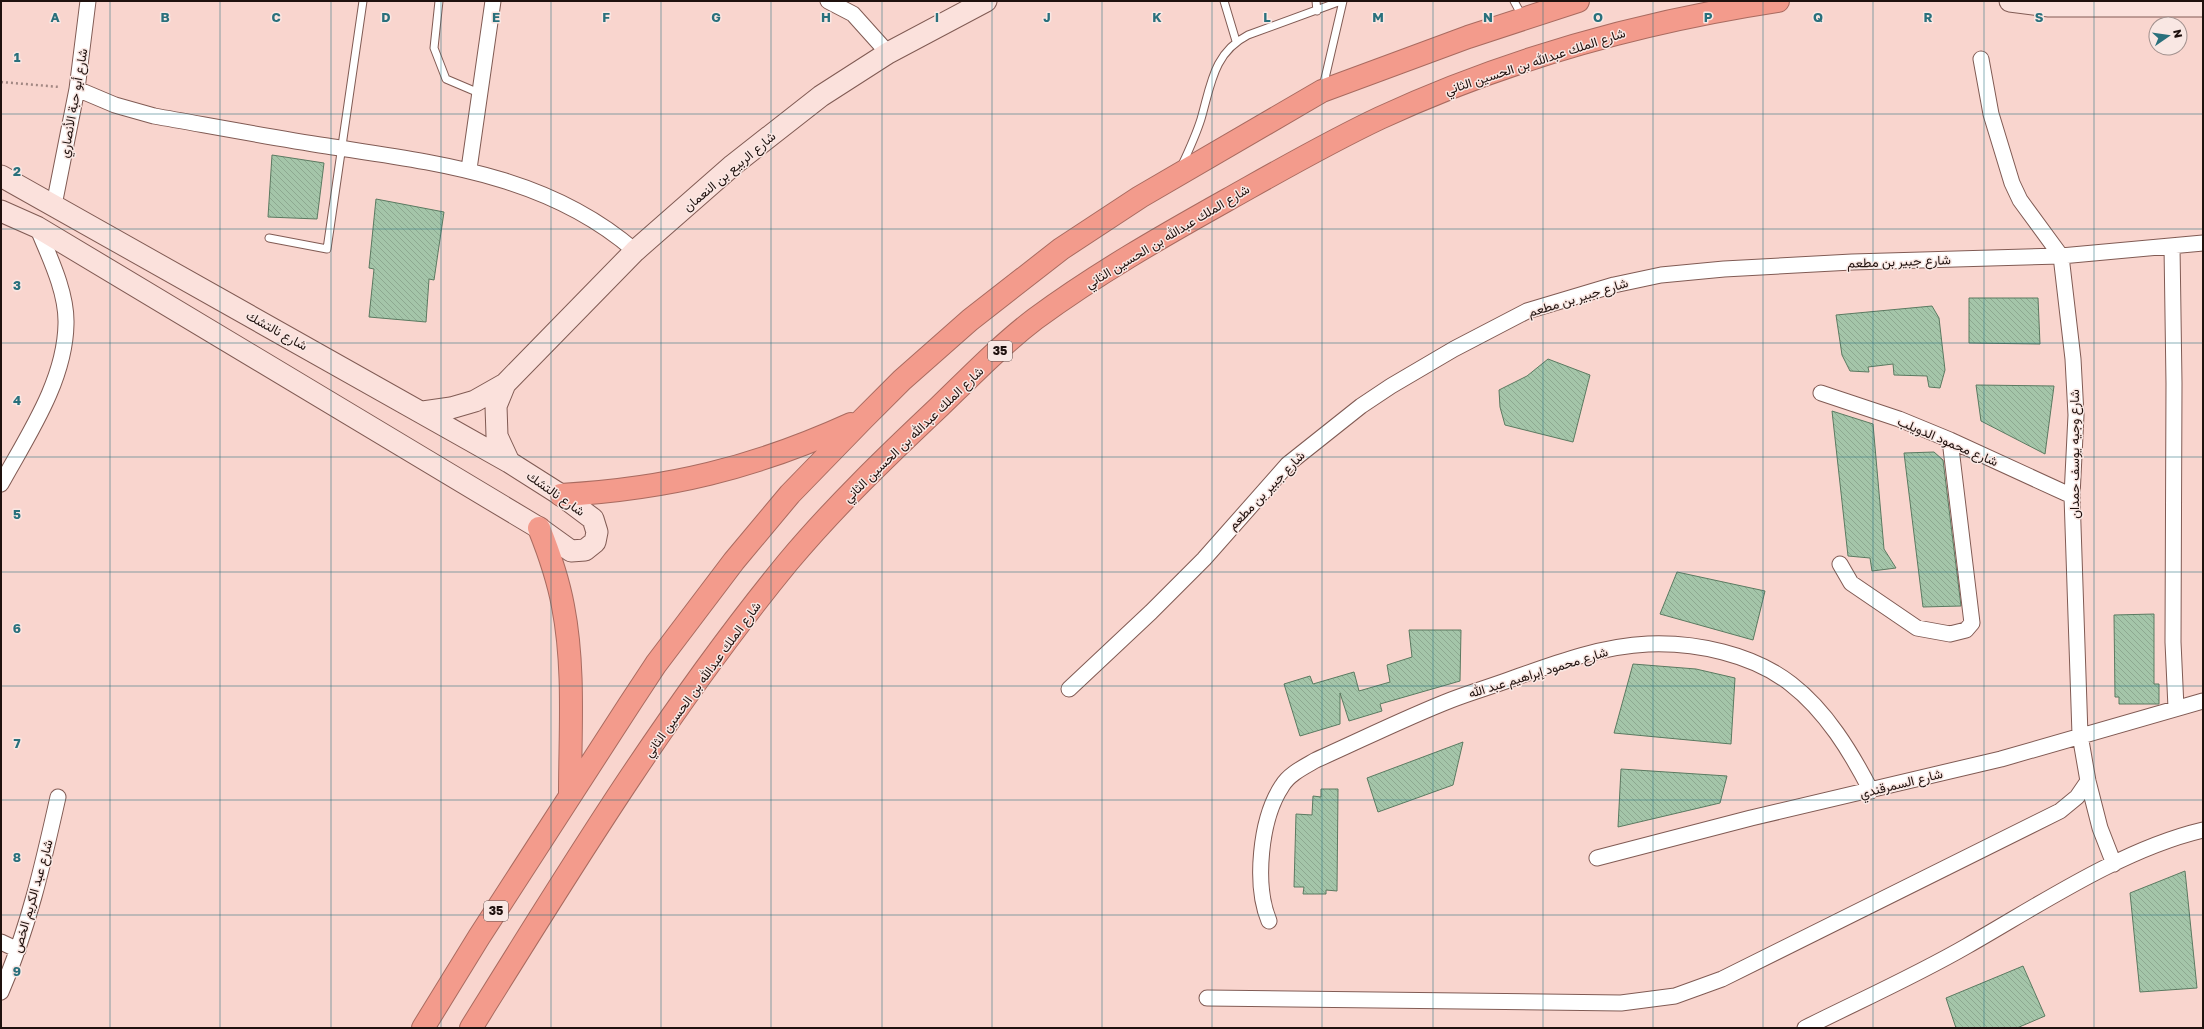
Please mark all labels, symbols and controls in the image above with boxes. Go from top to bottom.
text: A [50,9,60,25]
text: B [160,9,170,25]
text: C [271,9,281,25]
text: D [381,9,391,25]
text: E [492,9,500,25]
text: F [602,9,610,25]
text: G [711,9,721,25]
text: H [821,9,831,25]
text: I [935,9,939,25]
text: J [1043,9,1051,25]
text: K [1152,9,1162,25]
text: L [1263,9,1271,25]
text: M [1372,9,1384,25]
text: N [1483,9,1493,25]
text: O [1593,9,1603,25]
text: P [1704,9,1713,25]
text: Q [1813,9,1823,25]
text: R [1923,9,1933,25]
text: S [2035,9,2044,25]
north arrow [2148,16,2188,56]
street label: شارع الملك عبدالله بن الحسين الثاني [1443,24,1628,101]
text: N [2171,28,2186,39]
street label: شارع أبو حبة الأنصاري [56,47,93,159]
text: 1 [14,49,21,65]
street label: شارع الربيع بن النعمان [679,128,780,216]
text: 2 [13,163,21,179]
street label: شارع الملك عبدالله بن الحسين الثاني [1082,181,1254,294]
street label: شارع جبير بن مطعم [1847,251,1951,273]
street label: شارع جبير بن مطعم [1526,274,1631,322]
text: 3 [13,277,21,293]
street label: شارع نالتشك [243,307,310,355]
road number: 35 [988,341,1012,361]
street label: شارع الملك عبدالله بن الحسين الثاني [840,363,989,507]
street label: شارع وجيه يوسف حمدان [2066,389,2084,519]
text: 4 [13,392,21,408]
street label: شارع محمود الدويلب [1895,413,2001,471]
street label: شارع جبير بن مطعم [1224,447,1309,534]
street label: شارع نالتشك [523,467,588,521]
text: 5 [13,506,21,522]
street label: شارع الملك عبدالله بن الحسين الثاني [640,598,766,762]
text: 6 [13,620,21,636]
street label: شارع محمود إبراهيم عبد الله [1466,643,1610,703]
text: 7 [13,735,21,751]
street label: شارع السمرقندي [1858,765,1945,804]
street label: شارع عبد الكريم الخص [8,838,58,955]
text: 8 [13,849,21,865]
road number: 35 [484,901,508,921]
text: 9 [13,963,21,979]

